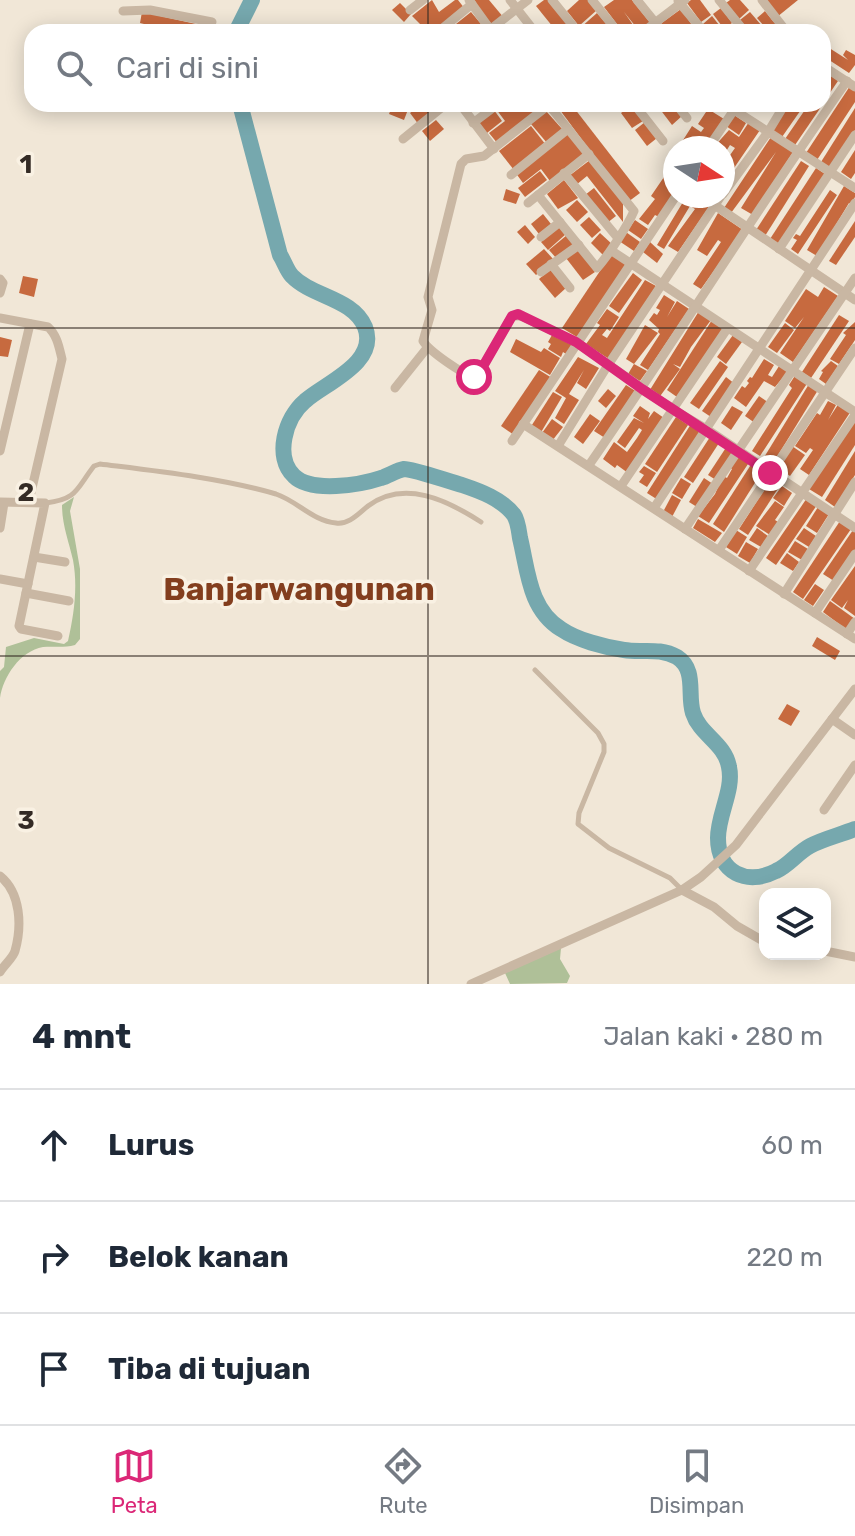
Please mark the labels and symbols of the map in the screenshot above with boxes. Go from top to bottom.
north arrow [663,136,735,208]
text: 1 [20,149,32,180]
route start [456,359,492,395]
route end [752,455,788,491]
text: 2 [18,477,34,508]
district label: Banjarwangunan [163,570,435,608]
text: 3 [17,805,35,836]

